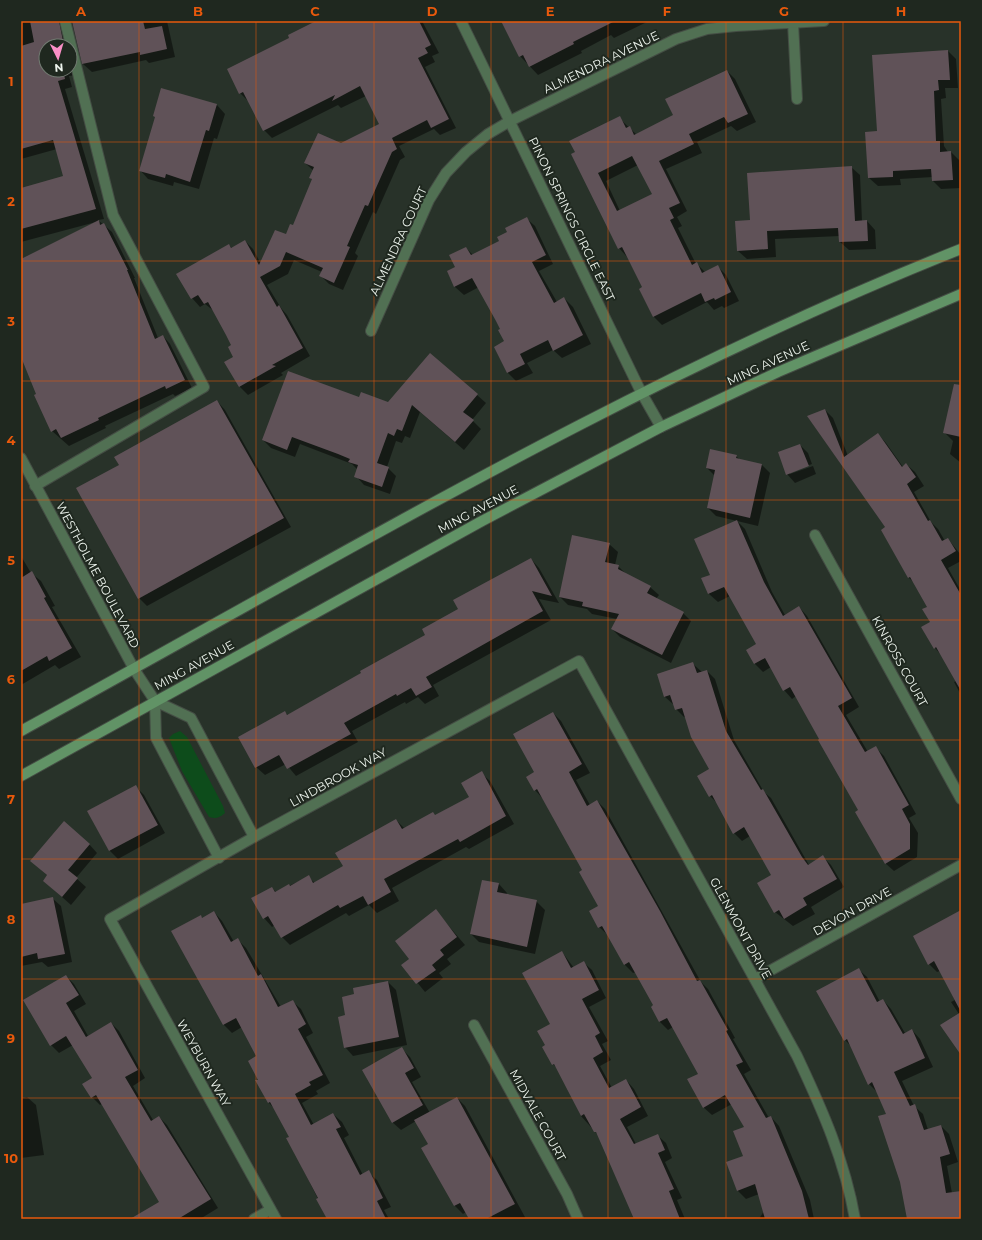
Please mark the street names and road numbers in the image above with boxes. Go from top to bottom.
street label: ALMENDRA AVENUE [541,27,661,97]
street label: PINON SPRINGS CIRCLE EAST [526,134,618,304]
street label: ALMENDRA COURT [366,184,430,298]
street label: MING AVENUE [725,337,811,389]
street label: MING AVENUE [435,481,521,537]
street label: WESTHOLME BOULEVARD [53,499,143,651]
street label: KINROSS COURT [869,613,931,709]
street label: MING AVENUE [151,637,237,693]
street label: LINDBROOK WAY [287,744,389,810]
street label: GLENMONT DRIVE [707,875,775,981]
street label: DEVON DRIVE [810,883,894,939]
street label: WEYBURN WAY [174,1017,234,1109]
street label: MIDVALE COURT [507,1066,569,1164]

